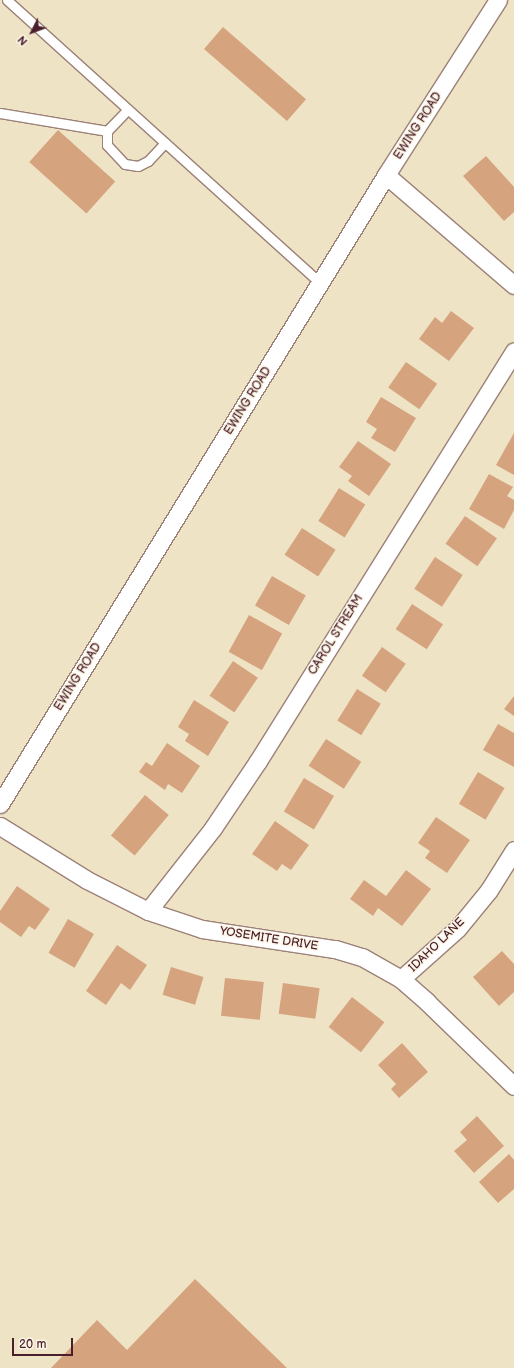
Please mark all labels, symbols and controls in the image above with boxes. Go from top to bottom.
north arrow [12,12,52,52]
text: N [15,33,30,48]
street label: EWING ROAD [391,90,445,162]
street label: EWING ROAD [221,364,275,438]
street label: CAROL STREAM [306,592,366,678]
street label: EWING ROAD [51,640,105,714]
street label: IDAHO LANE [406,915,468,975]
street label: YOSEMITE DRIVE [219,924,319,954]
scale bar [14,1330,75,1356]
text: 20 m [19,1337,46,1352]

